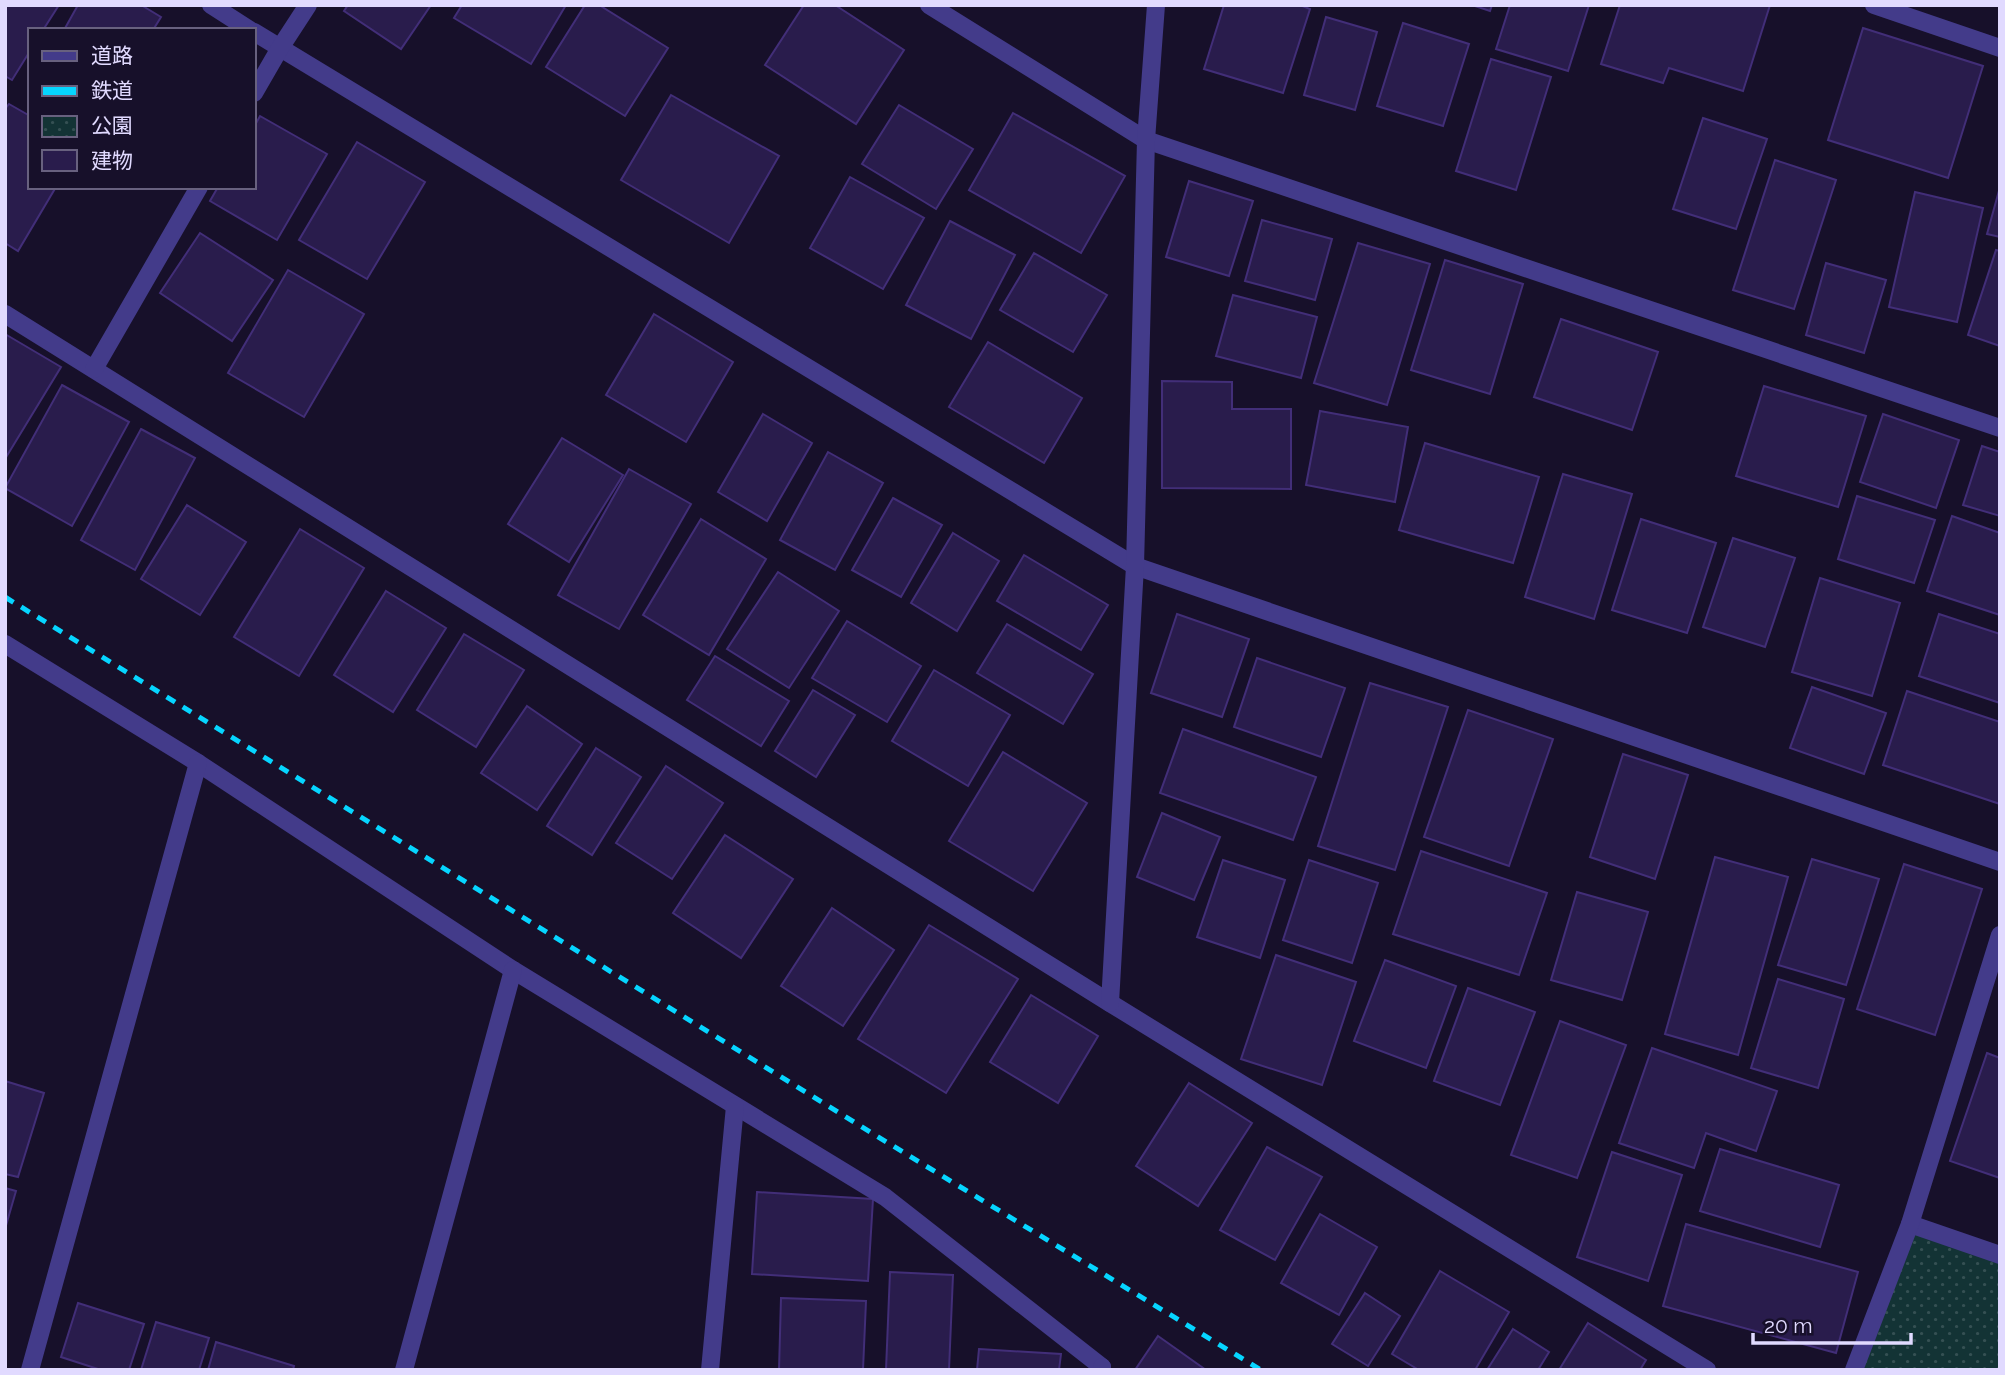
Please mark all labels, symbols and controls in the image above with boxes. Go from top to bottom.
legend [28,28,256,189]
text: 道路 [91,43,133,68]
text: 鉄道 [91,78,133,103]
text: 公園 [91,113,133,138]
text: 建物 [91,148,133,173]
scale bar [1753,1302,1910,1346]
text: 20 m [1764,1313,1812,1338]

